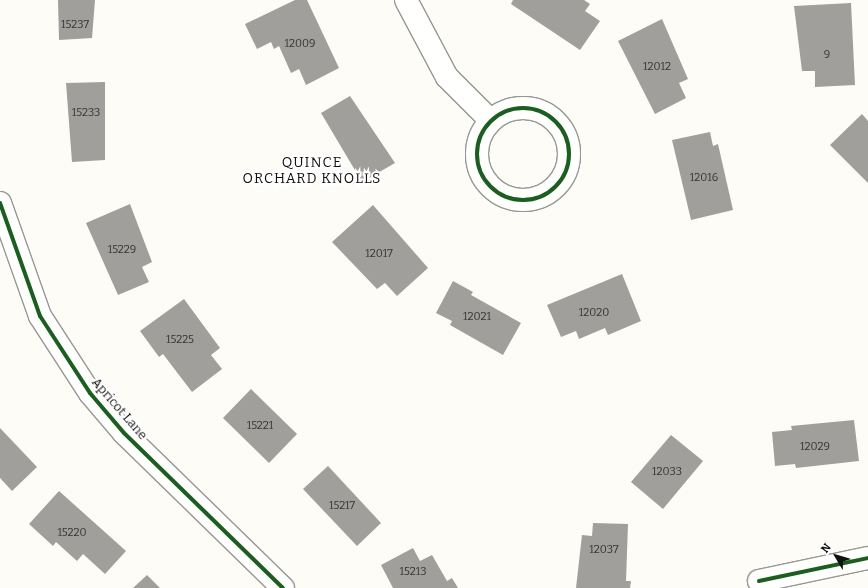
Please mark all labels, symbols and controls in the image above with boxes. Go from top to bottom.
house number: 15237 [61,18,89,32]
house number: 12009 [285,37,315,51]
house number: 9 [824,48,830,62]
house number: 12012 [643,60,671,74]
house number: 15233 [72,106,100,120]
district label: QUINCE ORCHARD KNOLLS [242,155,382,188]
house number: 12016 [690,171,718,185]
house number: 15229 [108,243,136,257]
house number: 12017 [365,247,393,261]
house number: 12020 [579,306,609,320]
house number: 12021 [463,310,491,324]
house number: 15225 [166,333,194,347]
street label: Apricot Lane [88,375,150,443]
house number: 15221 [247,419,273,433]
house number: 12029 [800,440,830,454]
house number: 12033 [652,465,682,479]
house number: 15217 [329,499,355,513]
house number: 15220 [57,526,87,540]
north arrow [816,536,856,576]
text: N [818,541,834,556]
house number: 12037 [589,543,619,557]
house number: 15213 [400,565,426,579]

